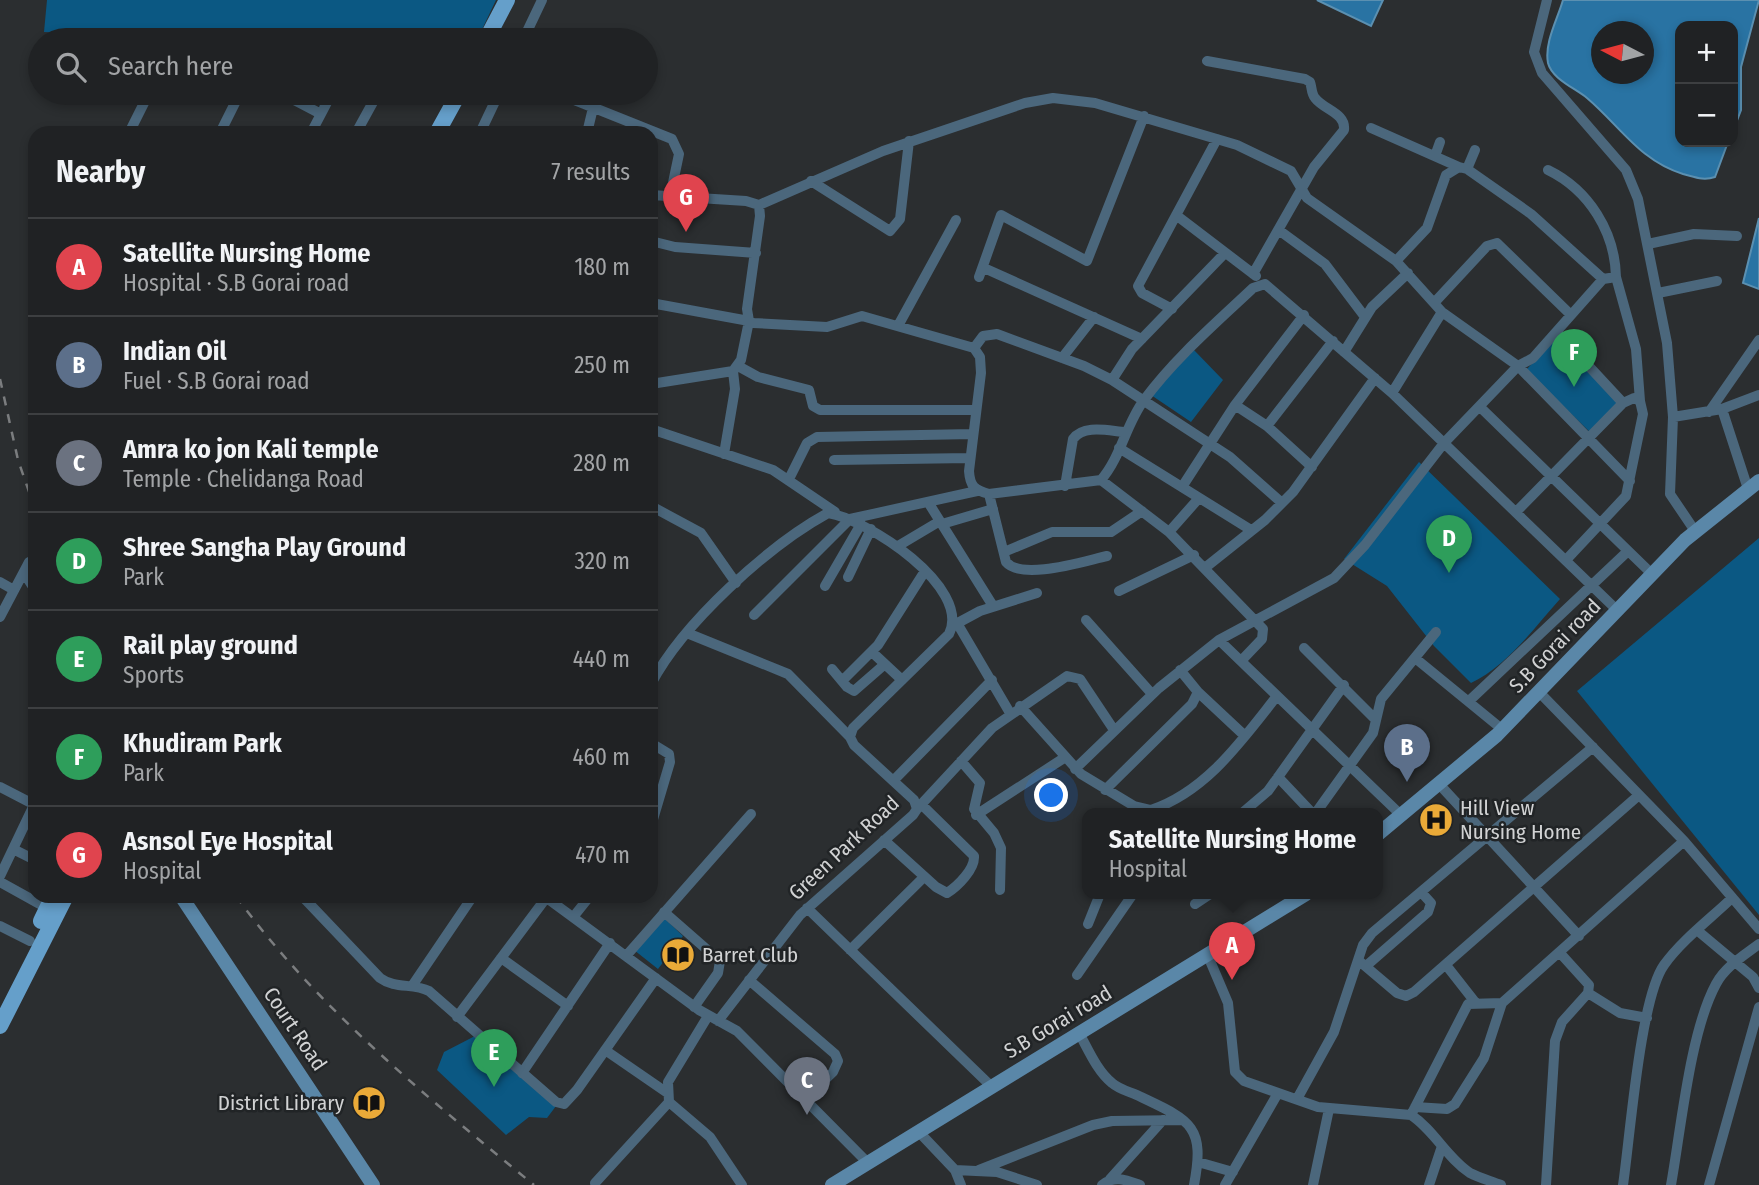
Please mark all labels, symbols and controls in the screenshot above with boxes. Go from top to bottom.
north arrow [1591,21,1654,84]
map controls [1675,21,1738,147]
button: + [1675,21,1738,84]
search box [28,28,658,105]
icon: search [52,48,90,86]
text: Search here [108,51,233,82]
button: − [1675,84,1738,147]
text: Nearby [56,154,145,190]
text: 7 results [551,158,630,186]
pin: G [663,174,709,232]
text: Satellite Nursing Home [123,238,370,269]
text: A [73,253,85,281]
text: 180 m [574,253,630,281]
text: Hospital · S.B Gorai road [123,269,349,297]
pin: F [1551,329,1597,387]
text: Indian Oil [123,336,227,367]
text: B [73,351,85,379]
text: 250 m [574,351,630,379]
text: Fuel · S.B Gorai road [123,367,310,395]
text: Amra ko jon Kali temple [123,434,379,465]
text: C [73,449,85,477]
text: 280 m [573,449,630,477]
text: Temple · Chelidanga Road [123,465,364,493]
pin: D [1426,515,1472,573]
text: Shree Sangha Play Ground [123,532,406,563]
text: D [72,547,86,575]
text: 320 m [575,547,630,575]
text: Park [123,563,164,591]
street label: S.B Gorai road [1504,594,1606,698]
text: Rail play ground [123,630,298,661]
text: E [74,645,84,673]
text: 440 m [573,645,630,673]
text: Sports [123,661,184,689]
pin: B [1384,724,1430,782]
text: Khudiram Park [123,728,282,759]
text: F [74,743,84,771]
text: 460 m [572,743,630,771]
text: Park [123,759,164,787]
your location [1034,778,1068,812]
street label: Green Park Road [783,790,905,906]
place label: Hill View Nursing Home [1460,795,1581,845]
hospital icon: Hill View Nursing Home [1417,801,1455,839]
popup [1082,808,1383,899]
text: Satellite Nursing Home [1109,824,1356,855]
text: Asnsol Eye Hospital [123,826,333,857]
text: G [72,841,86,869]
text: 470 m [575,841,630,869]
text: Hospital [1109,855,1187,883]
text: Hospital [123,857,201,885]
pin: A [1209,922,1255,980]
library icon: Barret Club [659,936,697,974]
place label: Barret Club [702,942,798,968]
street label: S.B Gorai road [1000,980,1116,1064]
street label: Court Road [258,982,332,1076]
pin: E [471,1029,517,1087]
pin: C [784,1057,830,1115]
library icon: District Library [350,1084,388,1122]
place label: District Library [218,1090,345,1116]

